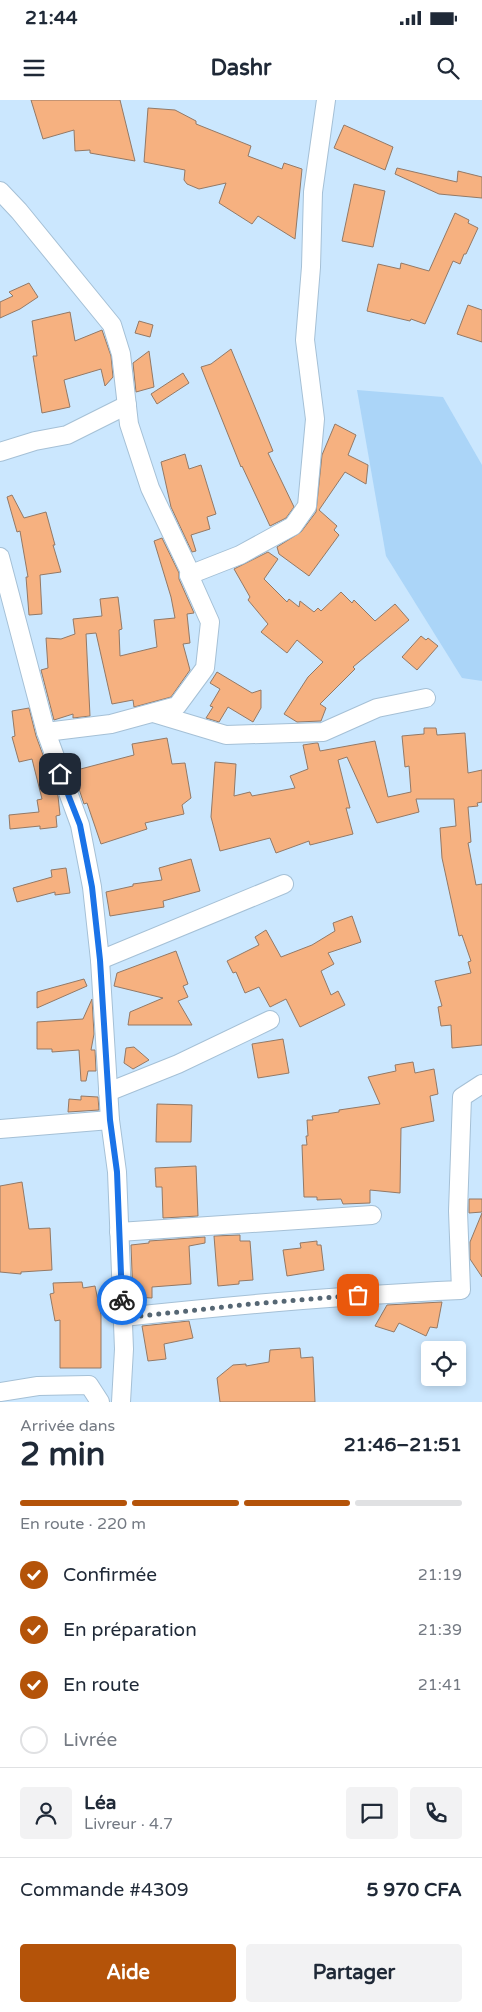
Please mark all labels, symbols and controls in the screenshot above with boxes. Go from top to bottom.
text: 21:44 [25,7,78,29]
icon: menu [20,54,48,82]
icon: search [434,54,462,82]
text: Dashr [210,55,272,81]
pin [39,753,81,795]
icon: home [46,760,74,788]
pin [337,1274,379,1316]
courier [97,1275,147,1325]
icon: bag [344,1281,372,1309]
icon: bike [108,1286,136,1314]
map controls [421,1341,466,1386]
button: locate [421,1341,466,1386]
text: Arrivée dans [20,1416,115,1436]
text: 21:46–21:51 [344,1434,462,1456]
text: 2 min [20,1436,105,1474]
text: En route · 220 m [20,1514,146,1534]
icon: check [20,1561,48,1589]
text: Confirmée [63,1564,157,1586]
text: 21:19 [418,1565,462,1585]
icon: check [20,1616,48,1644]
text: En préparation [63,1619,197,1641]
text: 21:39 [418,1620,462,1640]
icon: check [20,1671,48,1699]
text: En route [63,1674,140,1696]
text: 21:41 [418,1675,462,1695]
text: Livrée [63,1729,117,1751]
button: person [20,1787,72,1839]
button: chat [346,1787,398,1839]
button: phone [410,1787,462,1839]
text: Léa [84,1792,116,1814]
text: Livreur · 4.7 [84,1814,173,1834]
text: Commande #4309 [20,1879,189,1901]
text: 5 970 CFA [366,1879,462,1901]
button: Aide [20,1944,236,2002]
button: Partager [246,1944,462,2002]

